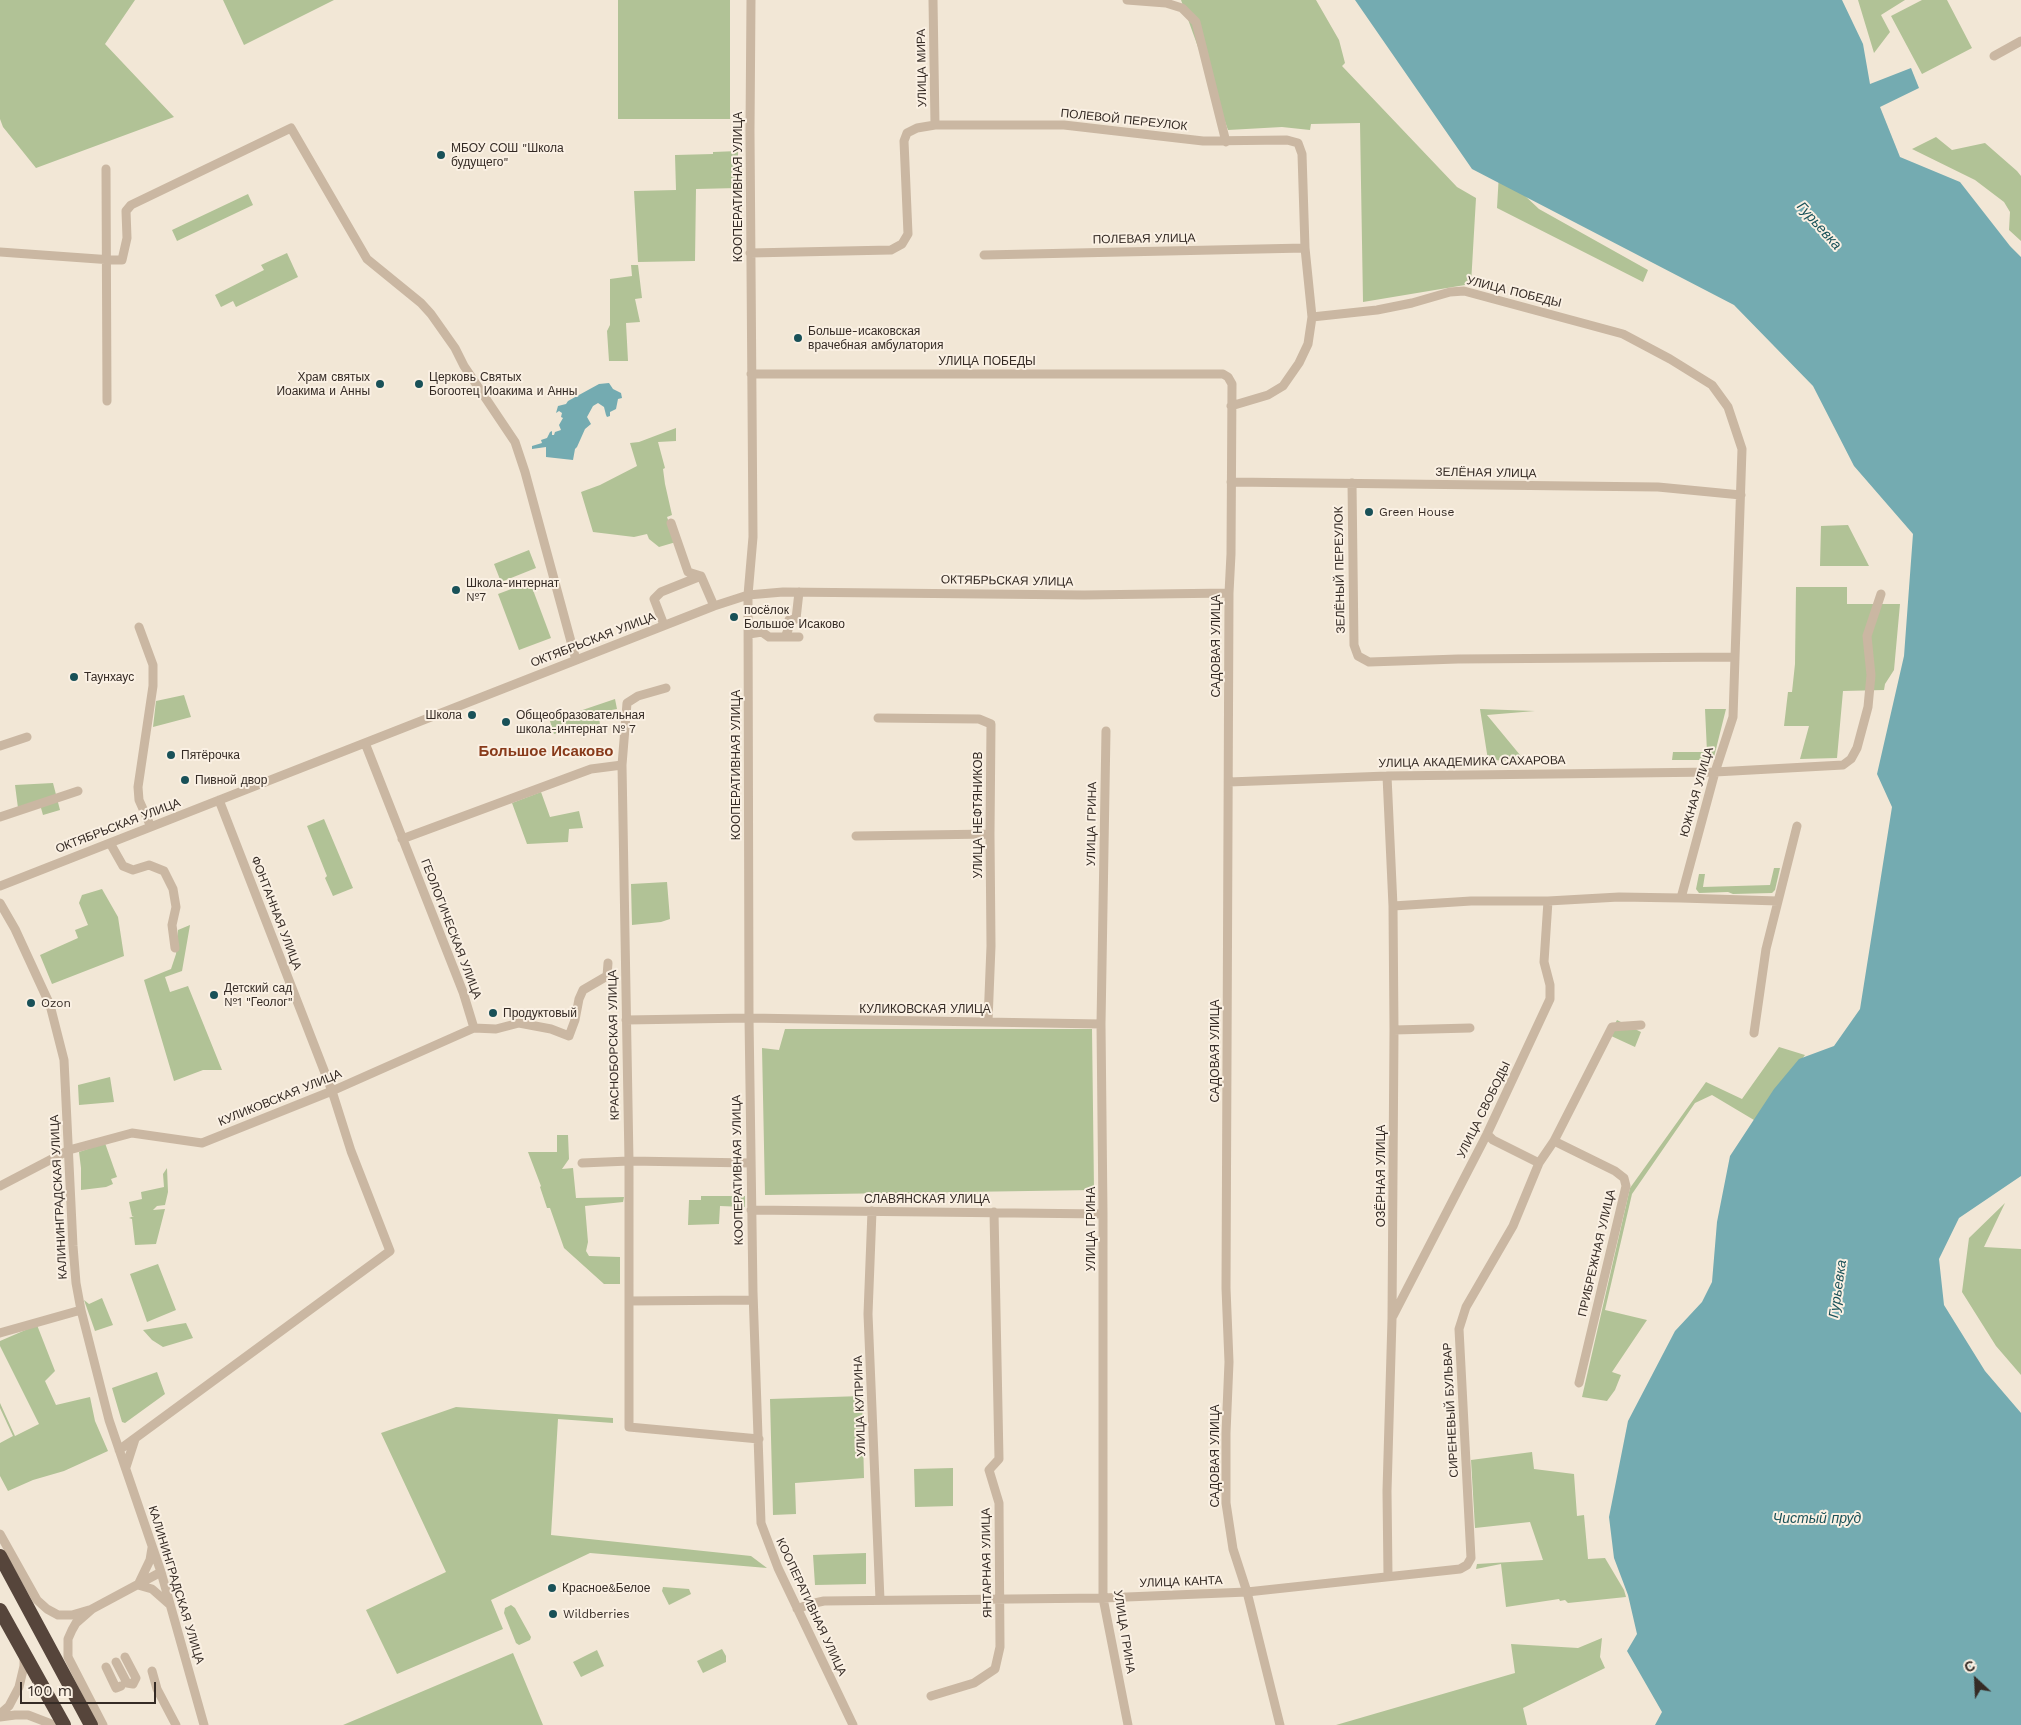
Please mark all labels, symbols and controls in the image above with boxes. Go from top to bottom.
street label: УЛИЦА МИРА [914,29,930,107]
street label: ПОЛЕВОЙ ПЕРЕУЛОК [1060,106,1188,134]
street label: КООПЕРАТИВНАЯ УЛИЦА [731,112,745,262]
place label: МБОУ СОШ "Школа будущего" [451,141,564,169]
marker: МБОУ СОШ "Школа будущего" [435,149,447,161]
water label: Гурьевка [1793,199,1845,253]
street label: ПОЛЕВАЯ УЛИЦА [1093,231,1195,247]
street label: УЛИЦА ПОБЕДЫ [1465,273,1563,311]
place label: Больше-исаковская врачебная амбулатория [808,324,943,352]
marker: Больше-исаковская врачебная амбулатория [792,332,804,344]
street label: УЛИЦА ПОБЕДЫ [938,354,1036,368]
place label: Храм святых Иоакима и Анны [276,370,370,398]
place label: Церковь Святых Богоотец Иоакима и Анны [429,370,577,398]
marker: Храм святых Иоакима и Анны [374,378,386,390]
marker: Церковь Святых Богоотец Иоакима и Анны [413,378,425,390]
street label: ЗЕЛЁНАЯ УЛИЦА [1435,465,1537,481]
place label: Green House [1379,505,1454,519]
street label: ЗЕЛЁНЫЙ ПЕРЕУЛОК [1332,506,1348,634]
marker: Green House [1363,506,1375,518]
street label: ОКТЯБРЬСКАЯ УЛИЦА [941,573,1073,589]
place label: Школа-интернат №7 [466,576,559,604]
marker: Школа-интернат №7 [450,584,462,596]
street label: САДОВАЯ УЛИЦА [1209,594,1223,698]
place label: посёлок Большое Исаково [744,603,845,631]
street label: ОКТЯБРЬСКАЯ УЛИЦА [529,610,657,670]
marker: посёлок Большое Исаково [728,611,740,623]
place label: Таунхаус [84,670,134,684]
marker: Таунхаус [68,671,80,683]
street label: КООПЕРАТИВНАЯ УЛИЦА [729,690,743,840]
place label: Школа [426,708,462,722]
place label: Общеобразовательная школа-интернат № 7 [516,708,645,736]
marker: Школа [466,709,478,721]
marker: Общеобразовательная школа-интернат № 7 [500,716,512,728]
district label: Большое Исаково [479,743,613,761]
street label: ЮЖНАЯ УЛИЦА [1677,745,1717,839]
place label: Пятёрочка [181,748,240,762]
marker: Пятёрочка [165,749,177,761]
street label: УЛИЦА НЕФТЯНИКОВ [971,751,985,879]
street label: УЛИЦА АКАДЕМИКА САХАРОВА [1378,753,1566,771]
place label: Пивной двор [195,773,267,787]
marker: Пивной двор [179,774,191,786]
street label: УЛИЦА ГРИНА [1084,782,1100,866]
street label: ОКТЯБРЬСКАЯ УЛИЦА [54,796,182,856]
street label: ФОНТАННАЯ УЛИЦА [248,854,304,972]
street label: ГЕОЛОГИЧЕСКАЯ УЛИЦА [418,857,484,1001]
street label: КРАСНОБОРСКАЯ УЛИЦА [605,970,623,1120]
place label: Детский сад №1 "Геолог" [224,981,293,1009]
marker: Детский сад №1 "Геолог" [208,989,220,1001]
place label: Ozon [41,996,71,1010]
marker: Ozon [25,997,37,1009]
street label: САДОВАЯ УЛИЦА [1208,999,1222,1103]
street label: КУЛИКОВСКАЯ УЛИЦА [859,1002,991,1016]
place label: Продуктовый [503,1006,577,1020]
marker: Продуктовый [487,1007,499,1019]
street label: УЛИЦА СВОБОДЫ [1454,1059,1514,1161]
street label: КУЛИКОВСКАЯ УЛИЦА [216,1067,344,1129]
street label: КООПЕРАТИВНАЯ УЛИЦА [729,1095,747,1245]
street label: КАЛИНИНГРАДСКАЯ УЛИЦА [47,1114,71,1280]
street label: ОЗЁРНАЯ УЛИЦА [1374,1125,1388,1227]
street label: УЛИЦА ГРИНА [1084,1187,1098,1271]
street label: ПРИБРЕЖНАЯ УЛИЦА [1575,1188,1619,1318]
street label: СЛАВЯНСКАЯ УЛИЦА [864,1192,990,1206]
water label: Гурьевка [1826,1259,1850,1319]
street label: СИРЕНЕВЫЙ БУЛЬВАР [1440,1342,1462,1478]
street label: УЛИЦА КУПРИНА [851,1355,869,1457]
street label: САДОВАЯ УЛИЦА [1208,1404,1222,1508]
street label: КАЛИНИНГРАДСКАЯ УЛИЦА [145,1504,207,1666]
street label: ЯНТАРНАЯ УЛИЦА [979,1508,995,1618]
water label: Чистый пруд [1773,1511,1861,1527]
street label: КООПЕРАТИВНАЯ УЛИЦА [773,1536,849,1678]
street label: УЛИЦА КАНТА [1139,1573,1223,1591]
place label: Красное&Белое [562,1581,650,1595]
marker: Красное&Белое [546,1582,558,1594]
street label: УЛИЦА ГРИНА [1110,1589,1138,1675]
place label: Wildberries [563,1607,630,1621]
marker: Wildberries [547,1608,559,1620]
north arrow [1951,1655,2001,1705]
text: С [1962,1657,1978,1676]
scale bar [22,1672,159,1704]
text: 100 m [28,1682,72,1700]

